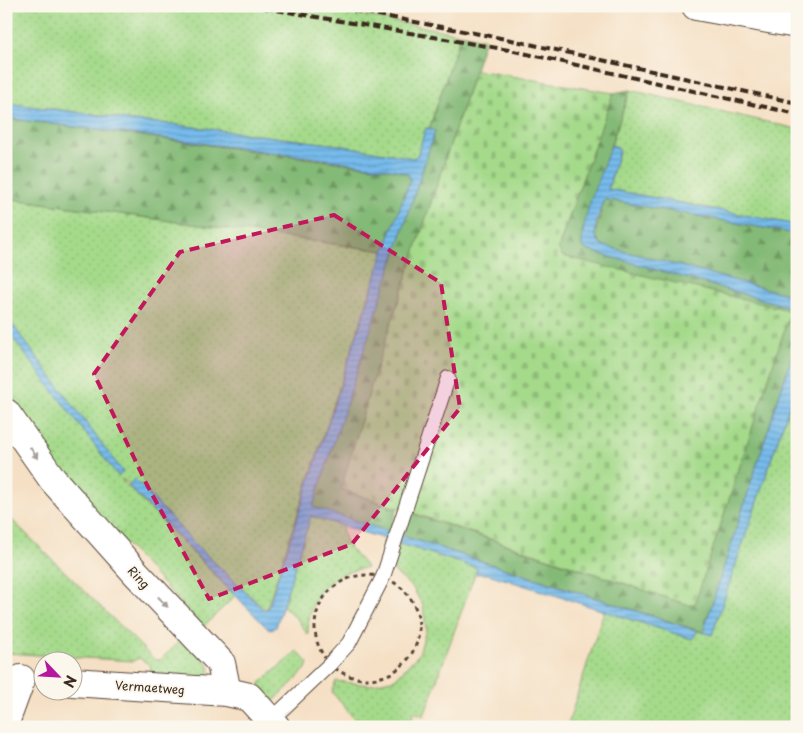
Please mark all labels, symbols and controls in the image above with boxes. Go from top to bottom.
one-way arrow [29,446,39,459]
street label: Ring [124,562,154,592]
one-way arrow [157,596,169,608]
north arrow [32,650,82,700]
text: N [58,672,82,691]
street label: Vermaetweg [114,676,186,698]

